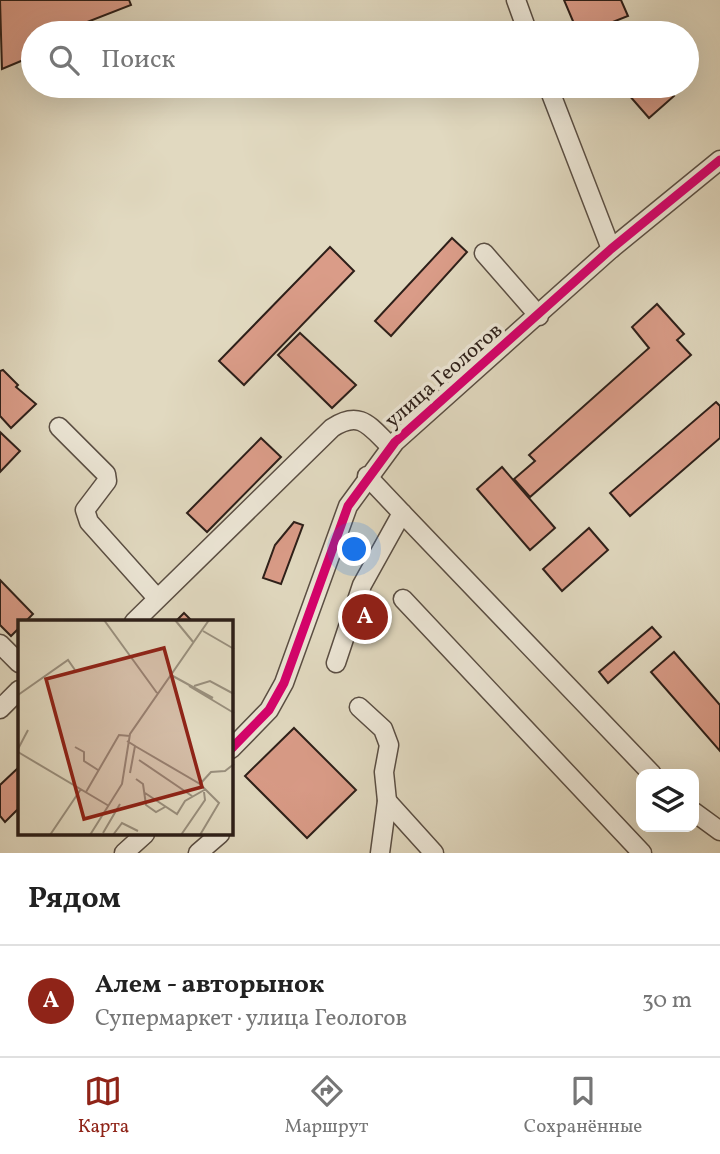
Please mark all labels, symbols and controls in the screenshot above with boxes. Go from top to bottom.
search box [21,21,699,98]
icon: search [45,41,83,79]
text: Поиск [101,42,175,78]
street label: улица Геологов [379,317,509,435]
your location [337,532,371,566]
pin: A [342,591,388,643]
inset map [18,620,233,836]
map controls [636,769,699,832]
button: layers [636,769,699,832]
text: Рядом [28,878,121,920]
text: Алем - авторынок [95,967,324,1003]
text: A [43,985,59,1017]
text: 30 m [642,985,692,1017]
text: Супермаркет · улица Геологов [95,1003,407,1035]
tab: Карта [78,1072,129,1140]
tab: Маршрут [285,1072,368,1140]
tab: Сохранённые [524,1072,642,1140]

